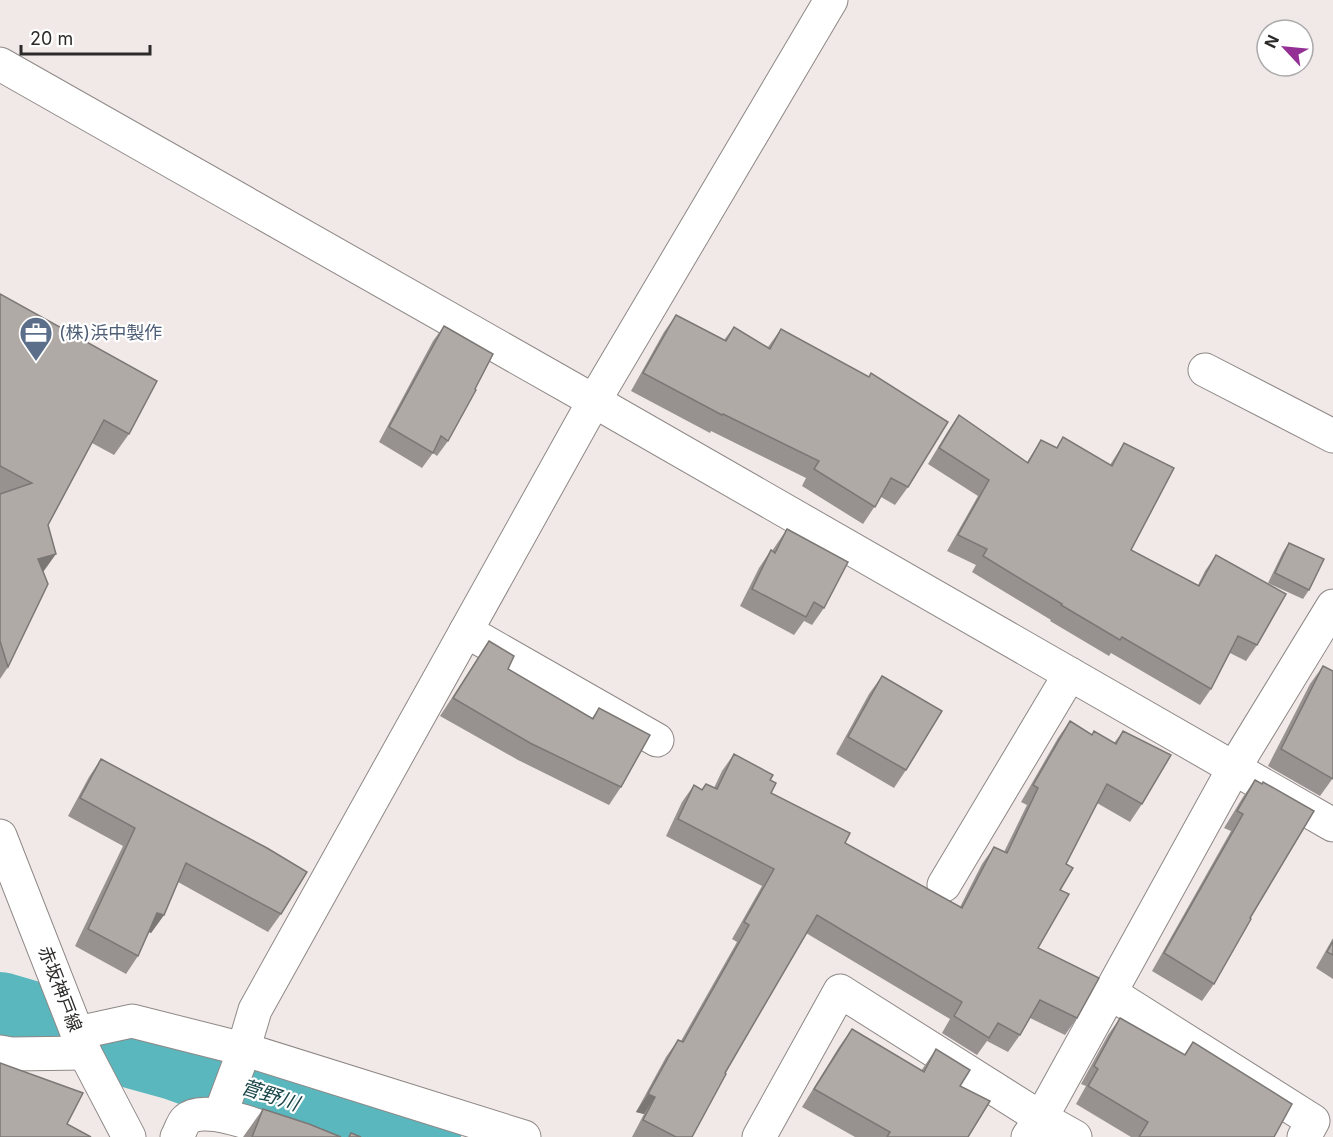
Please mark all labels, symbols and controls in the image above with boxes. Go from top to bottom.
scale bar [21,18,150,56]
north arrow [1255,18,1315,78]
text: 20 m [30,28,73,49]
text: N [1260,32,1283,51]
office icon: (株)浜中製作 [18,315,54,362]
place label: (株)浜中製作 [59,322,162,343]
street label: 赤坂神戸線 [35,943,86,1035]
water label: 菅野川 [238,1074,304,1116]

